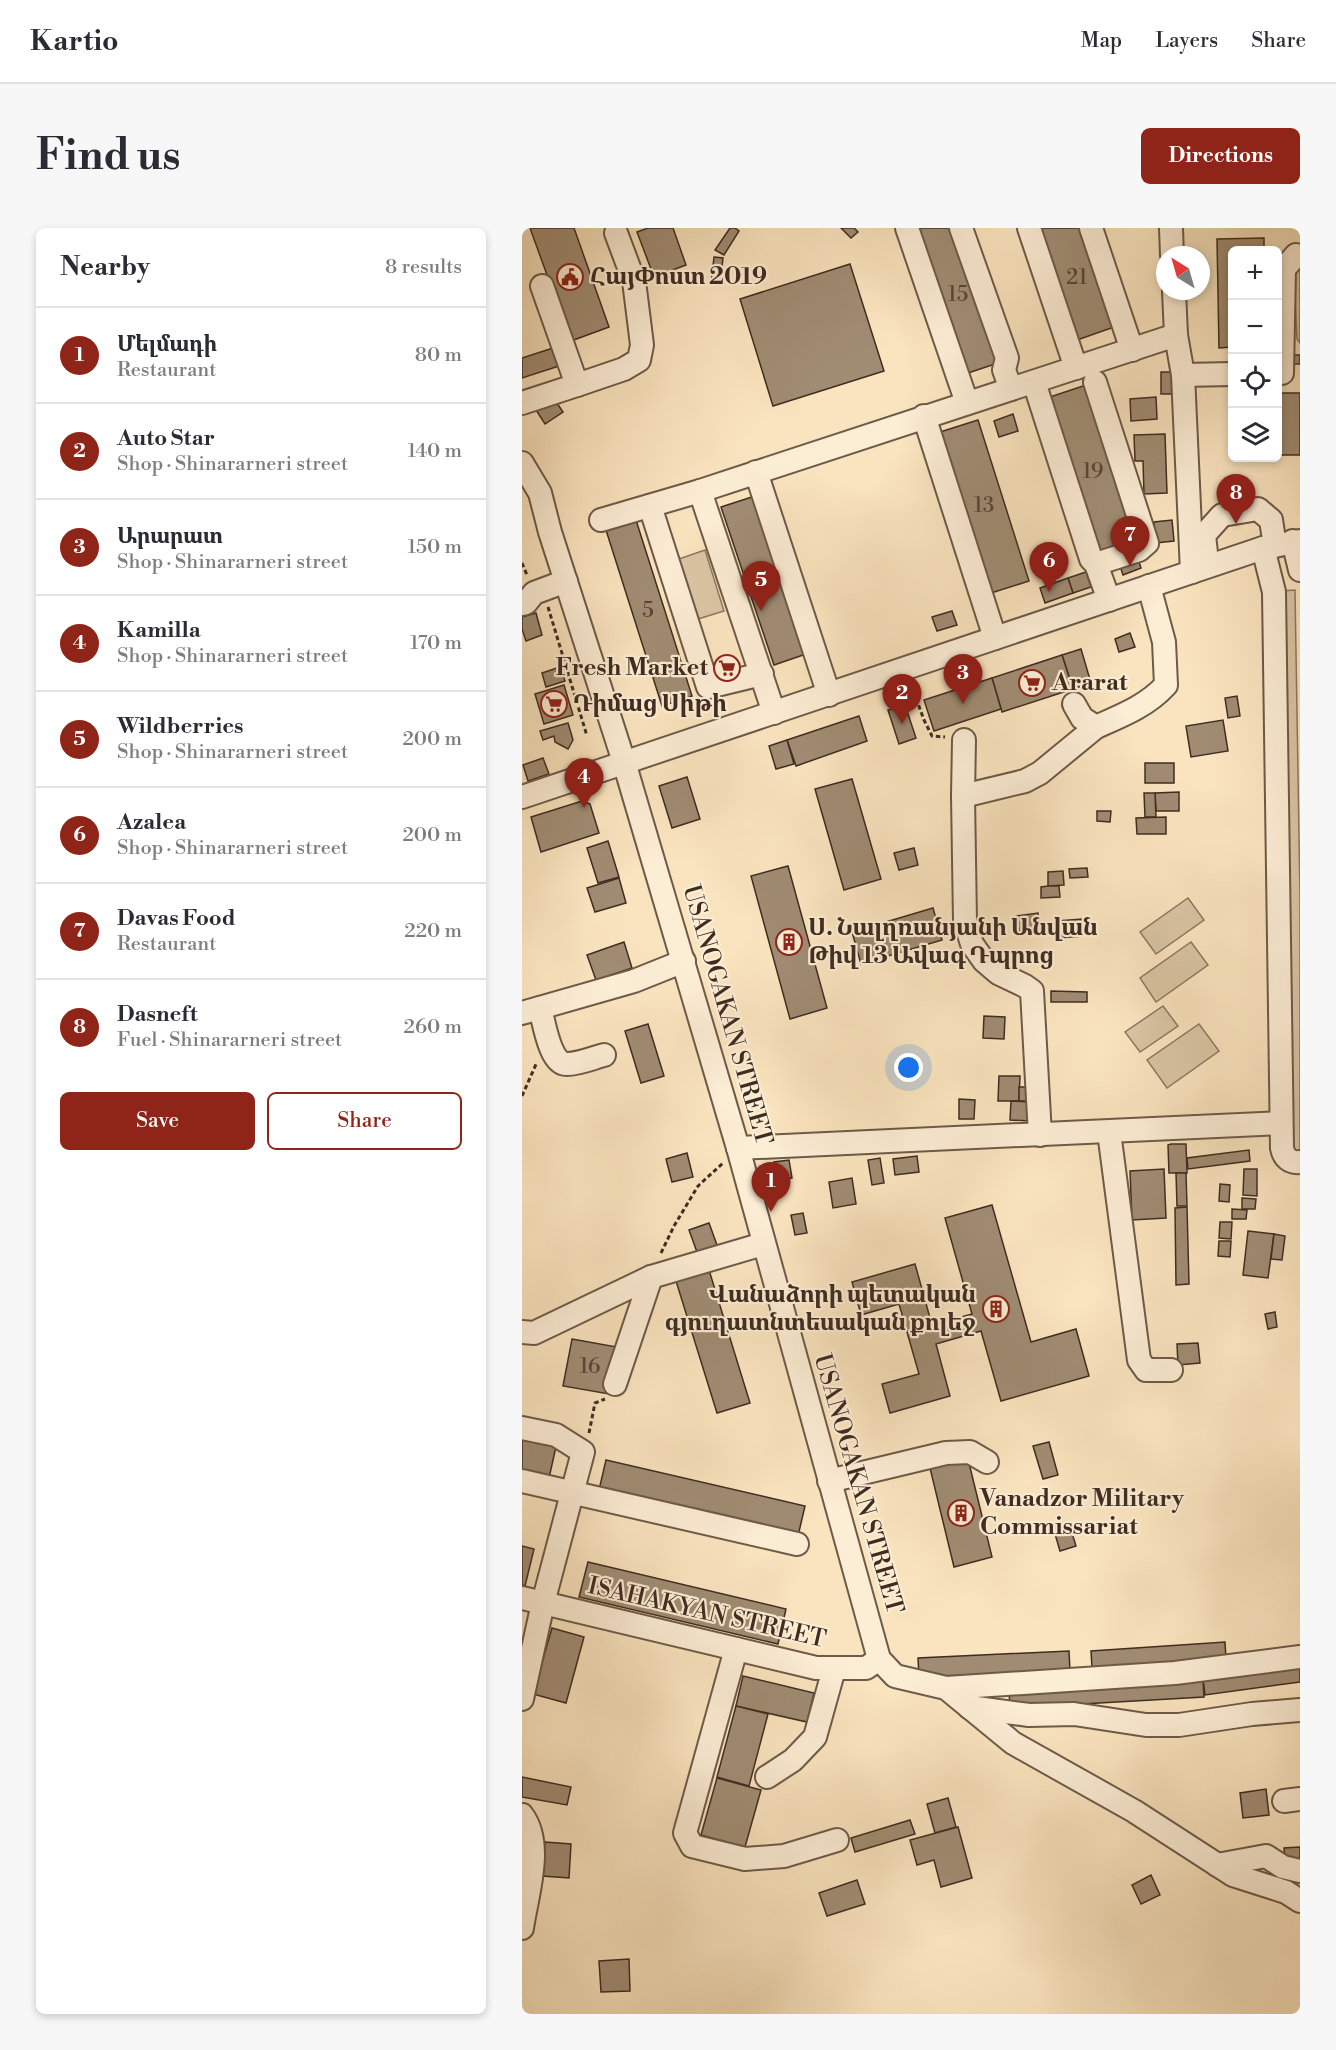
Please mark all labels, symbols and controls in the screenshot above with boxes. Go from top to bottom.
text: Kartio [30,24,119,59]
text: Map [1081,28,1122,54]
text: Layers [1155,28,1218,54]
text: Share [1251,28,1306,54]
button: Directions [1141,128,1300,184]
text: Find us [36,130,180,183]
north arrow [1156,246,1210,300]
map controls [1228,246,1282,462]
button: + [1228,246,1282,300]
text: Nearby [60,251,150,283]
text: 8 results [385,255,462,280]
public building icon: ՀայՓոստ 2019 [555,262,585,292]
place label: ՀայՓոստ 2019 [590,262,767,292]
house number: 21 [1066,265,1088,291]
house number: 15 [948,282,968,308]
button: − [1228,300,1282,354]
text: Մելմադի [117,331,217,358]
text: 1 [75,343,84,368]
text: 80 m [415,343,462,368]
button: locate [1228,354,1282,408]
text: Restaurant [117,358,216,383]
button: layers [1228,408,1282,462]
text: Auto Star [117,425,215,452]
text: 2 [73,439,86,464]
text: 140 m [407,439,462,464]
text: Shop · Shinararneri street [117,452,348,477]
house number: 19 [1082,459,1104,485]
pin: 8 [1216,474,1256,524]
house number: 13 [974,493,994,519]
pin: 7 [1110,516,1150,566]
text: Արարատ [117,523,223,550]
text: 3 [73,535,86,560]
text: 150 m [407,535,462,560]
pin: 6 [1030,542,1068,592]
text: Shop · Shinararneri street [117,550,348,575]
pin: 5 [742,562,780,611]
house number: 5 [642,598,654,624]
text: Kamilla [117,617,201,644]
text: 4 [73,631,86,656]
text: 170 m [410,631,462,656]
text: Shop · Shinararneri street [117,644,348,669]
place label: Fresh Market [555,653,709,683]
supermarket icon: Fresh Market [712,653,742,683]
pin: 3 [944,654,982,704]
supermarket icon: Ararat [1017,668,1047,698]
place label: Ararat [1051,668,1128,698]
pin: 2 [882,674,922,724]
supermarket icon: Դիմաց Սիթի [539,689,569,719]
place label: Դիմաց Սիթի [573,689,727,719]
text: Wildberries [117,713,244,740]
text: 5 [73,727,86,752]
text: 200 m [402,727,462,752]
text: Shop · Shinararneri street [117,740,348,765]
pin: 4 [564,758,604,808]
text: Azalea [117,809,186,836]
text: 6 [73,823,86,848]
text: 200 m [402,823,462,848]
text: Shop · Shinararneri street [117,836,348,861]
street label: USANOGAKAN STREET [675,881,779,1149]
text: Davas Food [117,905,236,932]
place label: Ս. Նալղռանյանի Անվան Թիվ 13 Ավագ Դպրոց [808,913,1098,971]
text: 7 [74,919,85,944]
text: 220 m [404,919,462,944]
building icon: Ս. Նալղռանյանի Անվան Թիվ 13 Ավագ Դպրոց [774,927,804,957]
text: Restaurant [117,932,216,957]
text: Dasneft [117,1001,198,1028]
text: 8 [73,1015,86,1040]
text: 260 m [404,1015,462,1040]
text: Fuel · Shinararneri street [117,1028,342,1053]
your location [894,1053,923,1082]
button: Save [60,1092,255,1150]
button: Share [267,1092,462,1150]
pin: 1 [752,1162,790,1212]
place label: Վանաձորի պետական գյուղատնտեսական քոլեջ [665,1280,976,1338]
building icon: Վանաձորի պետական գյուղատնտեսական քոլեջ [981,1294,1011,1324]
street label: USANOGAKAN STREET [806,1350,910,1618]
house number: 16 [579,1354,601,1380]
place label: Vanadzor Military Commissariat [979,1484,1185,1542]
building icon: Vanadzor Military Commissariat [946,1498,976,1528]
street label: ISAHAKYAN STREET [585,1571,829,1655]

